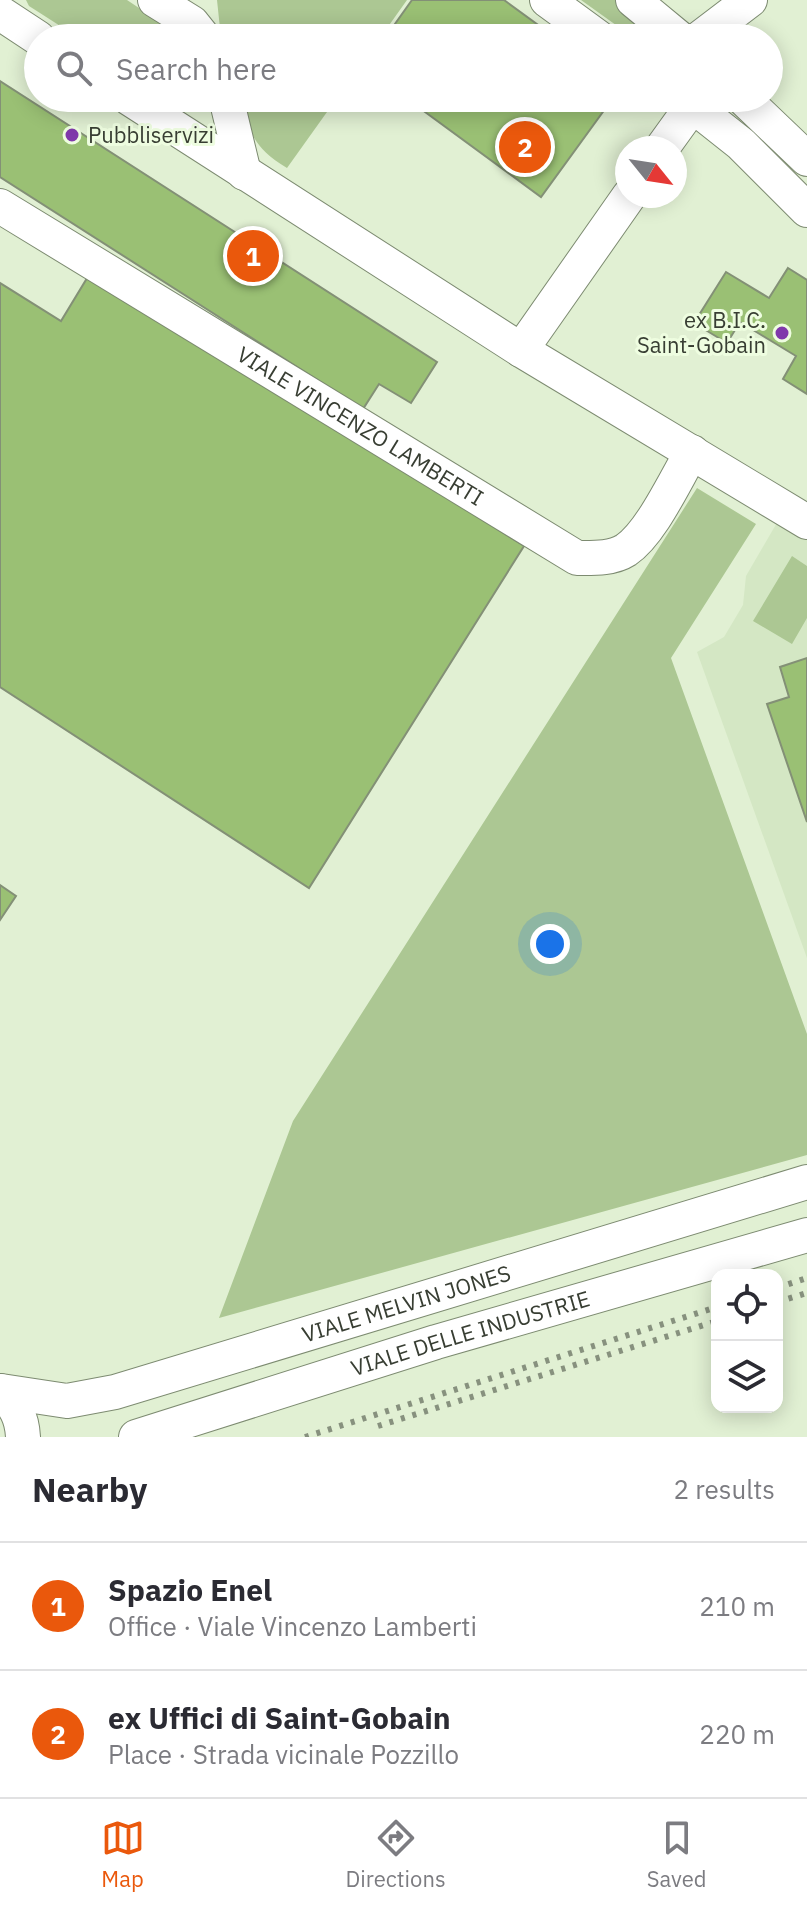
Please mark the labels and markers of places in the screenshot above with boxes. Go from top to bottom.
pin: 2 [499,117,551,177]
place label: Pubbliservizi [88,120,214,149]
marker: Pubbliservizi [63,126,81,144]
pin: 1 [227,226,279,286]
place label: ex B.I.C. Saint-Gobain [637,305,766,359]
marker: ex B.I.C. Saint-Gobain [773,324,791,342]

